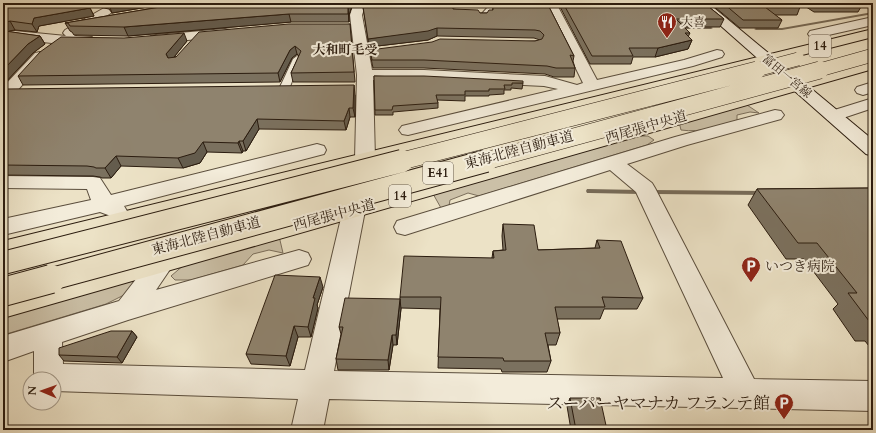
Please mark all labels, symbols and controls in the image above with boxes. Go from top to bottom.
restaurant icon: 大喜 [656,11,678,39]
place label: 大喜 [681,14,705,30]
road number: 14 [809,35,831,57]
district label: 大和町毛受 [312,41,378,59]
street label: 富田一宮線 [759,51,815,101]
street label: 西尾張中央道 [603,106,689,148]
street label: 東海北陸自動車道 [462,126,576,174]
road number: E41 [423,162,453,184]
road number: 14 [389,185,411,207]
street label: 西尾張中央道 [291,195,377,235]
street label: 東海北陸自動車道 [149,212,263,260]
parking icon: いつき病院 [740,255,762,283]
place label: いつき病院 [765,257,835,276]
north arrow [22,371,62,411]
text: N [25,385,40,396]
place label: スーパーヤマナカ フランテ館 [546,392,770,415]
parking icon: スーパーヤマナカ フランテ館 [773,392,795,420]

